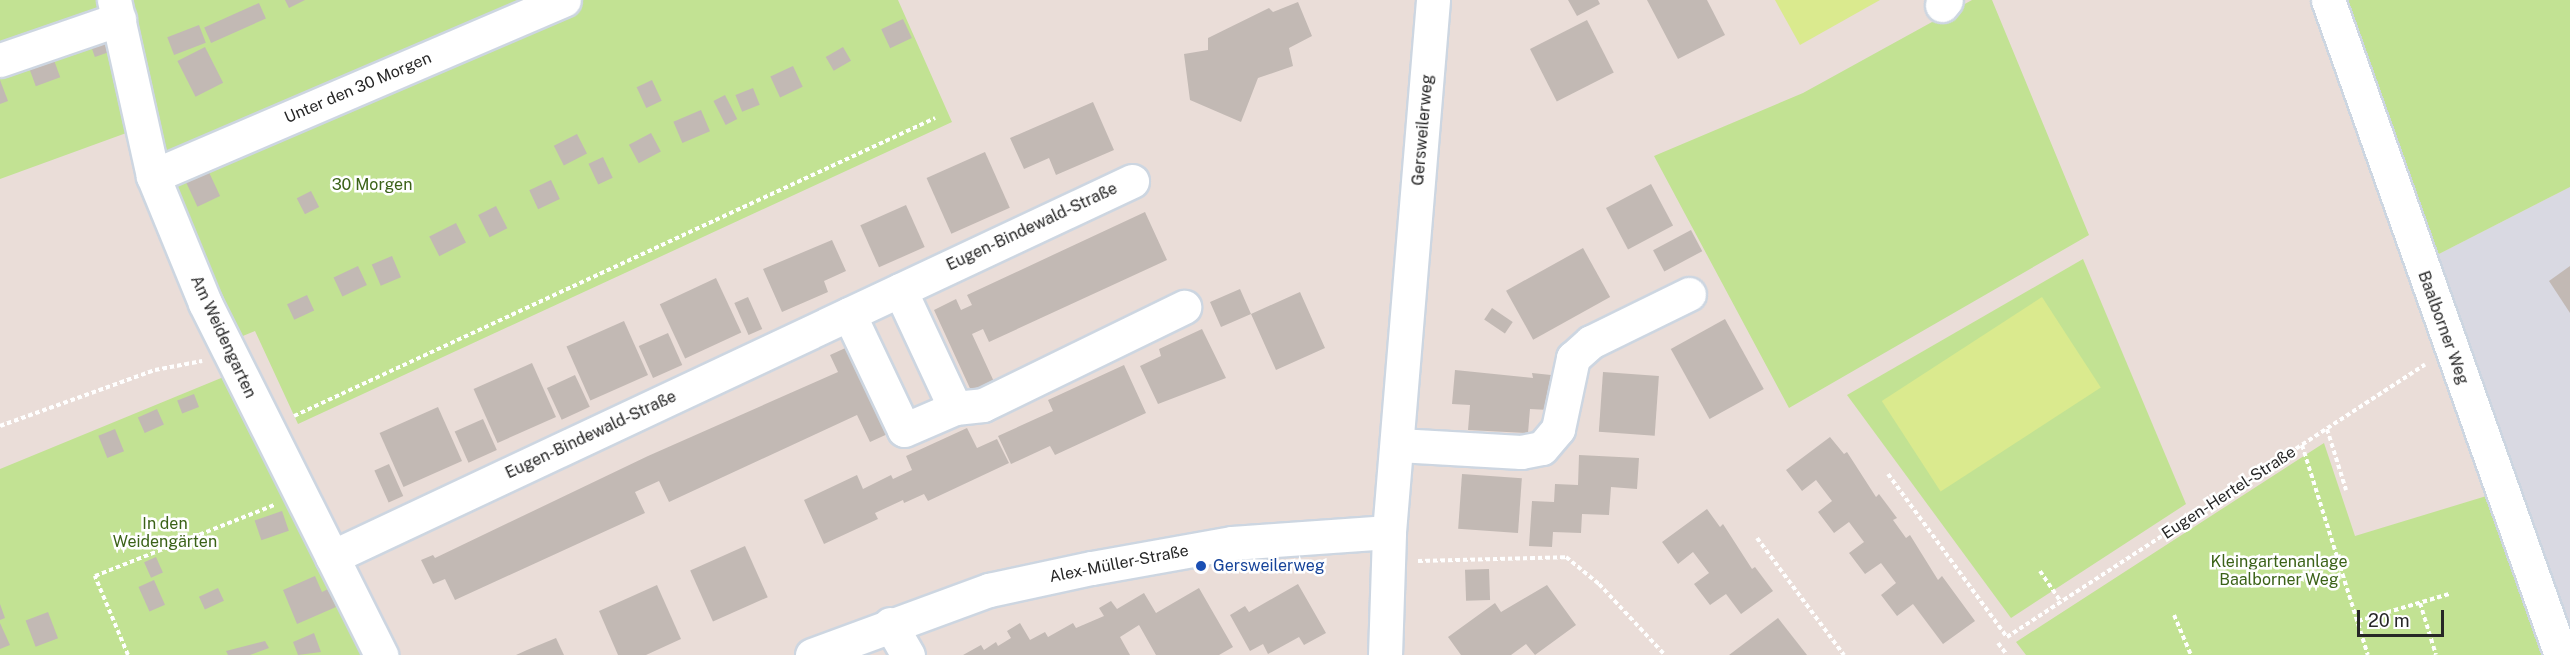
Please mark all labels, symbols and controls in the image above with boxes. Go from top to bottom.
street label: Unter den 30 Morgen [282,48,434,128]
street label: Gersweilerweg [1409,73,1437,187]
park label: 30 Morgen [332,175,412,195]
street label: Eugen-Bindewald-Straße [943,179,1121,275]
street label: Baalborner Weg [2413,268,2473,388]
street label: Am Weidengarten [186,273,260,401]
street label: Eugen-Bindewald-Straße [502,387,680,483]
street label: Eugen-Hertel-Straße [2159,443,2299,543]
park label: In den Weidengärten [113,514,217,552]
street label: Alex-Müller-Straße [1048,541,1190,587]
park label: Kleingartenanlage Baalborner Weg [2210,552,2348,590]
place label: Gersweilerweg [1213,556,1325,576]
marker: Gersweilerweg [1194,559,1208,573]
scale bar [2360,598,2447,636]
text: 20 m [2368,610,2410,631]

